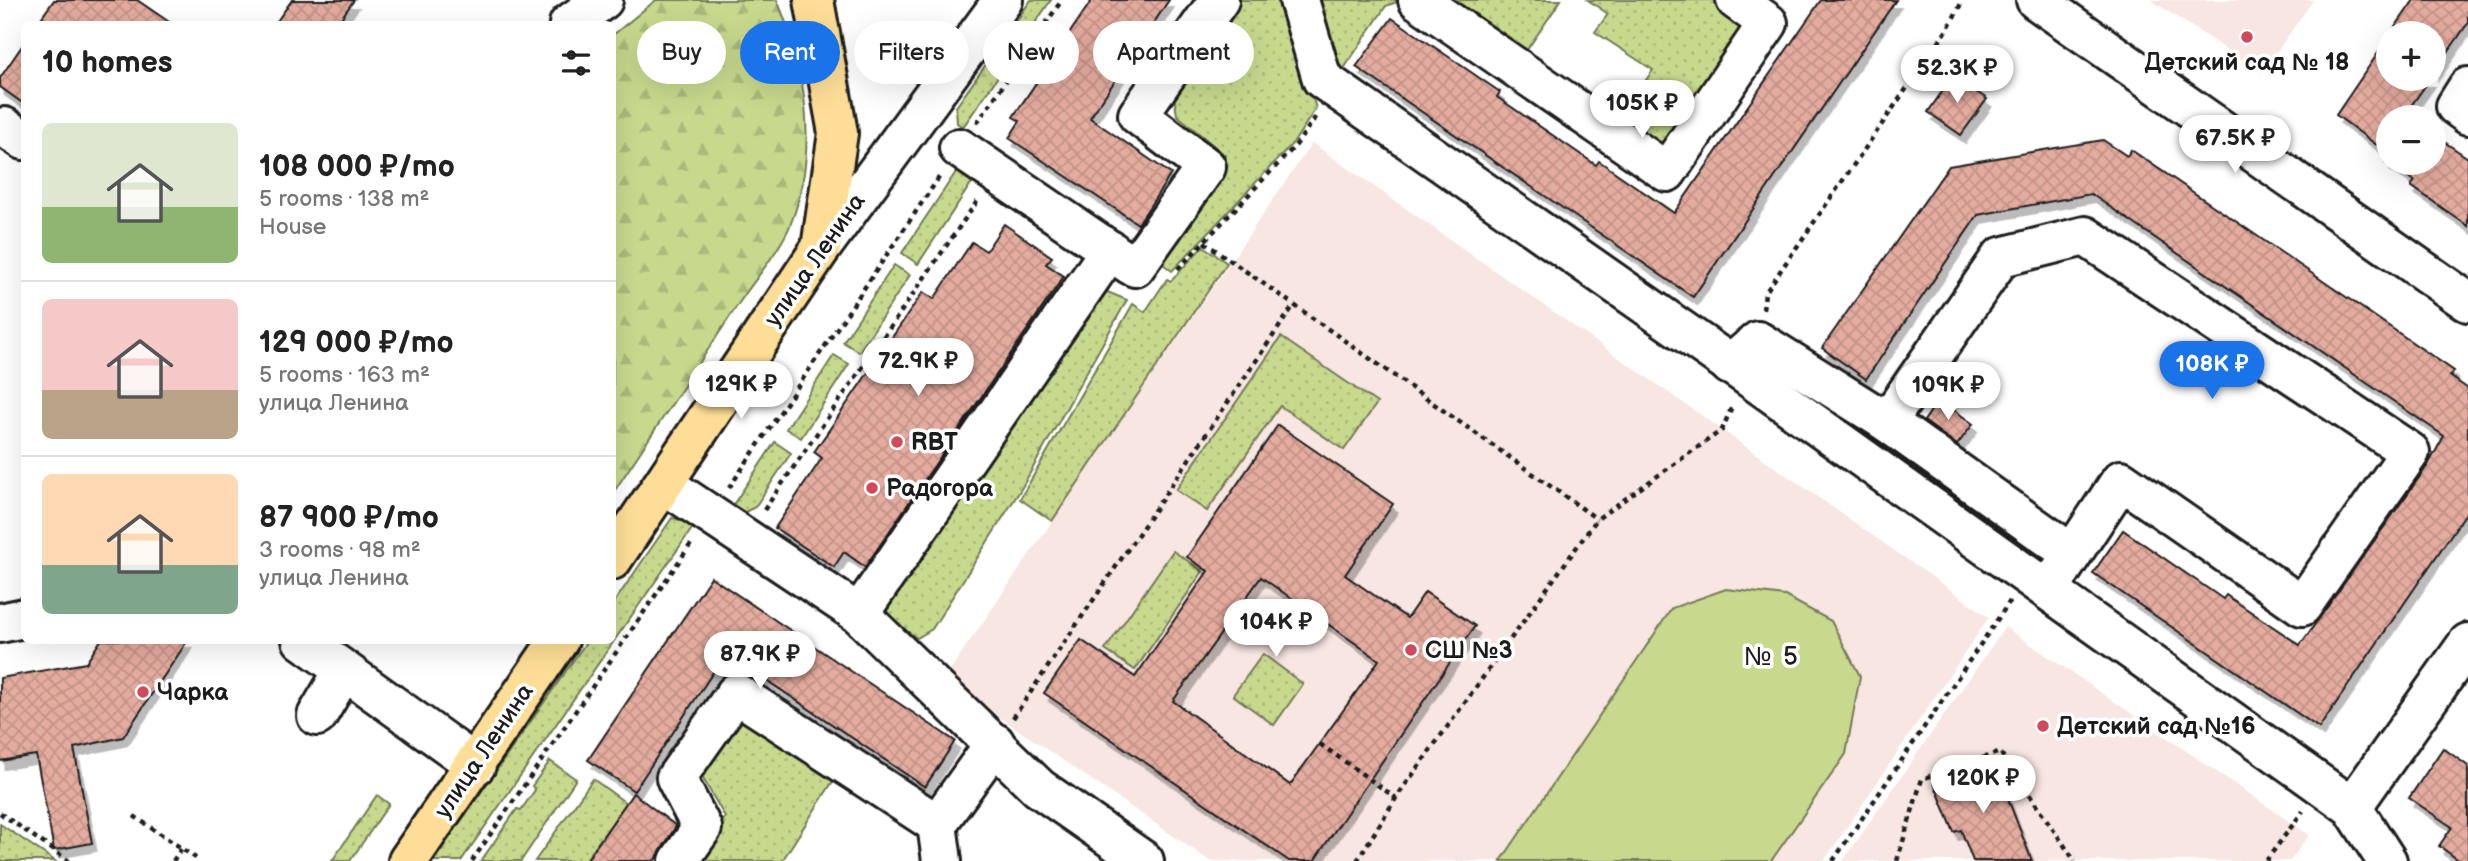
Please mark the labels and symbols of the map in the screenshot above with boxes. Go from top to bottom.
marker: Детский сад № 18 [2239,29,2255,45]
pin: 52.3K ₽ [1892,46,2022,105]
place label: Детский сад № 18 [2145,48,2349,77]
pin: 105K ₽ [1585,80,1699,140]
pin: 67.5K ₽ [2170,116,2300,175]
street label: улица Ленина [758,188,872,332]
pin: 72.9K ₽ [853,338,983,398]
pin: 108K ₽ [2155,342,2269,401]
pin: 129K ₽ [684,362,798,421]
pin: 109K ₽ [1891,362,2005,422]
place label: RBT [911,428,958,457]
marker: RBT [889,434,905,450]
place label: Радогора [886,474,994,503]
marker: Радогора [864,480,880,496]
pin: 104K ₽ [1219,600,1333,659]
pin: 87.9K ₽ [695,632,825,691]
place label: СШ №3 [1425,636,1512,665]
marker: СШ №3 [1403,642,1419,658]
district label: № 5 [1744,642,1800,673]
place label: Чарка [157,678,229,707]
street label: улица Ленина [428,678,540,824]
marker: Чарка [135,684,151,700]
place label: Детский сад №16 [2057,712,2255,741]
marker: Детский сад №16 [2035,718,2051,734]
pin: 120K ₽ [1926,756,2040,815]

